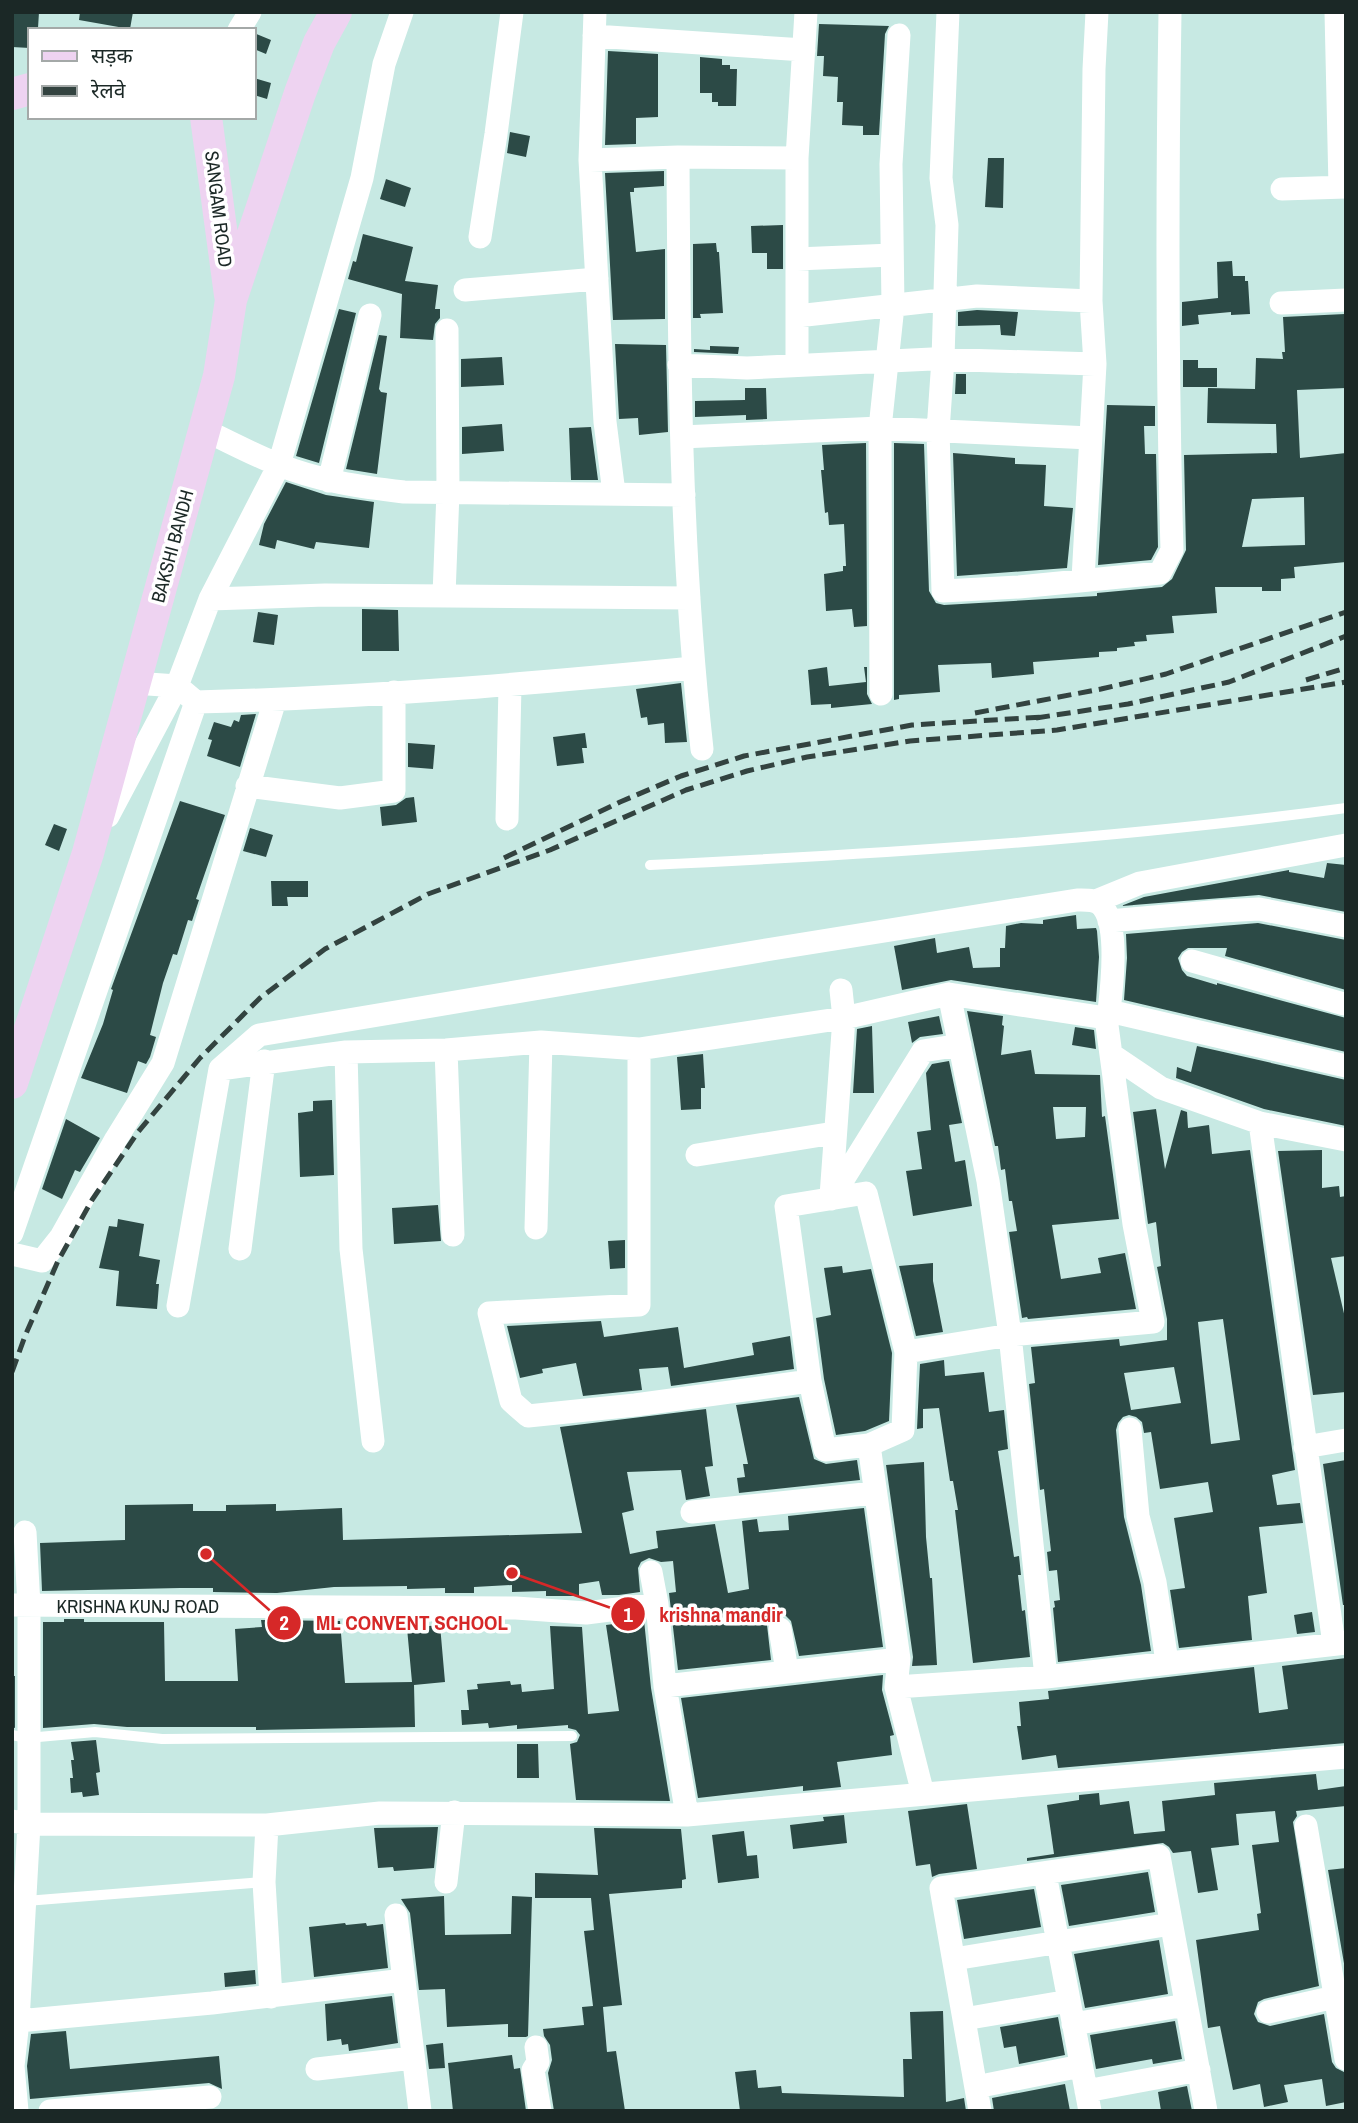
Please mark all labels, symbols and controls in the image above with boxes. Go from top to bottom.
legend [28,28,256,119]
text: सड़क [91,41,133,70]
text: रेलवे [90,76,126,105]
street label: SANGAM ROAD [199,149,239,269]
street label: BAKSHI BANDH [144,487,200,605]
street label: KRISHNA KUNJ ROAD [57,1593,219,1619]
callout: krishna mandir [611,1593,797,1635]
text: 1 [623,1600,633,1629]
text: krishna mandir [659,1600,783,1629]
callout: ML CONVENT SCHOOL [267,1602,522,1644]
text: 2 [279,1608,289,1637]
text: ML CONVENT SCHOOL [316,1608,508,1637]

